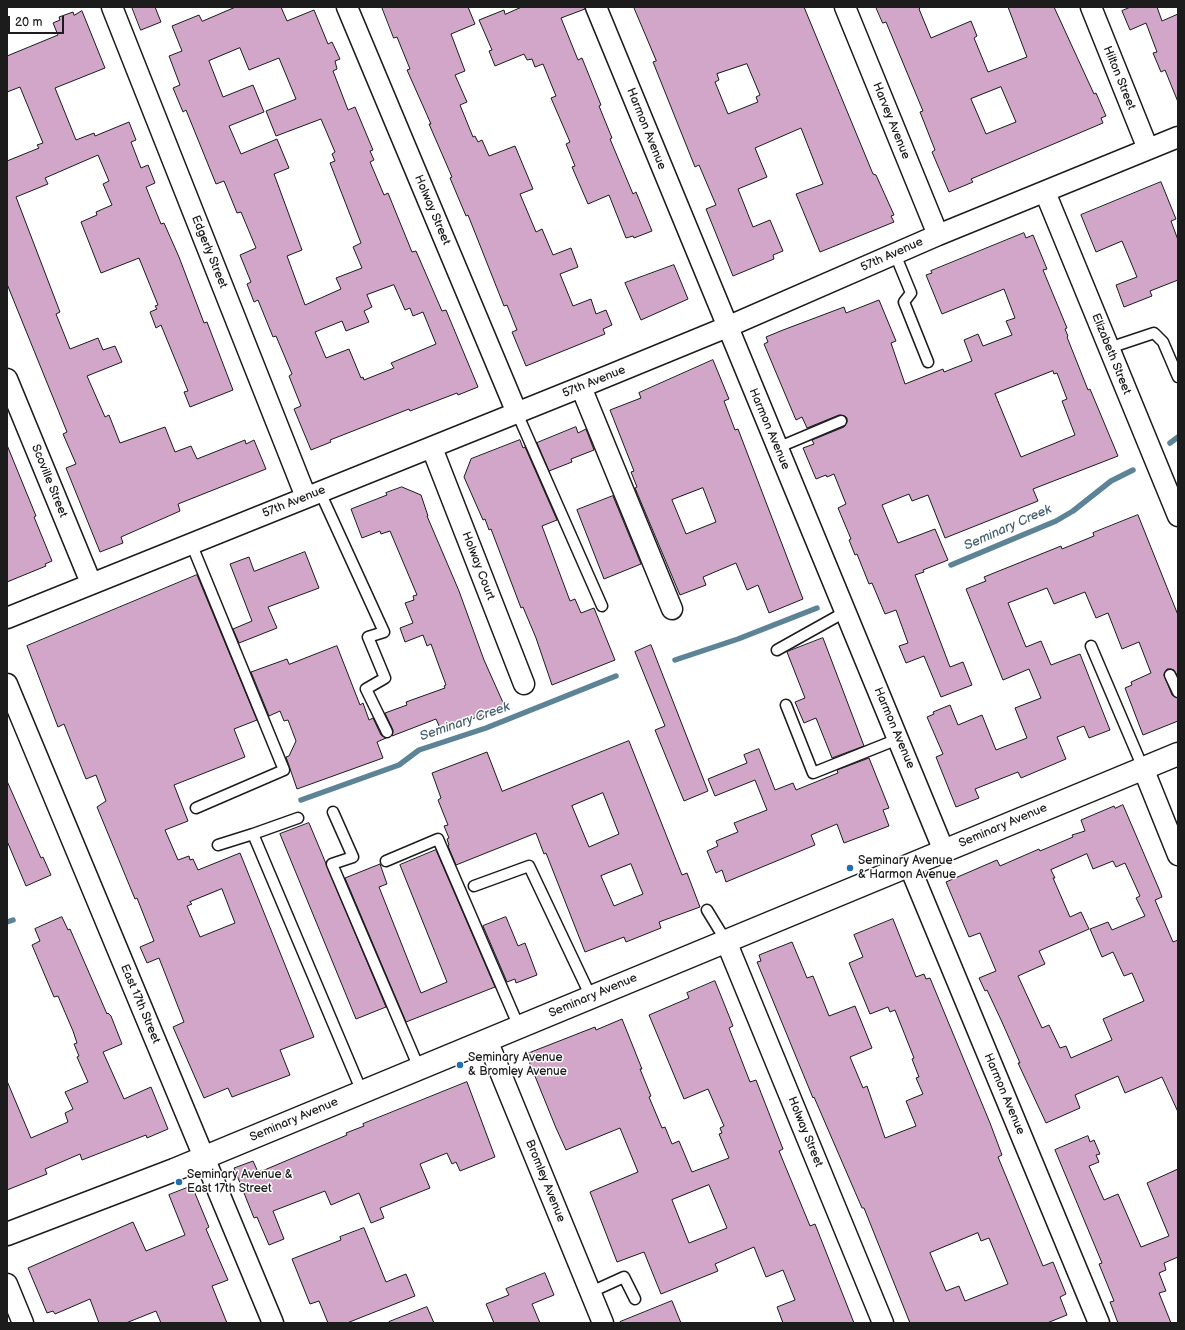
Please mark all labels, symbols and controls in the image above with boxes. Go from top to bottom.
scale bar [10,8,66,34]
text: 20 m [15,15,42,30]
street label: Hilton Street [1100,44,1138,112]
street label: Harvey Avenue [869,81,913,161]
street label: Harmon Avenue [623,86,669,172]
street label: Holway Street [411,173,453,247]
street label: Edgerly Street [188,213,230,291]
street label: 57th Avenue [859,235,925,275]
street label: Elizabeth Street [1088,311,1134,397]
street label: 57th Avenue [560,363,628,401]
street label: Harmon Avenue [745,386,793,472]
street label: Scoville Street [28,442,70,520]
street label: 57th Avenue [260,483,328,521]
water label: Seminary Creek [962,502,1054,554]
street label: Holway Court [458,530,498,602]
street label: Harmon Avenue [870,685,918,771]
water label: Seminary Creek [418,699,512,745]
street label: Seminary Avenue [957,801,1049,851]
place label: Seminary Avenue & Harmon Avenue [858,854,956,882]
marker: Seminary Avenue & Harmon Avenue [845,863,855,873]
street label: East 17th Street [117,962,163,1046]
street label: Seminary Avenue [547,971,639,1021]
place label: Seminary Avenue & Bromley Avenue [468,1051,567,1079]
street label: Harmon Avenue [980,1051,1028,1137]
marker: Seminary Avenue & Bromley Avenue [455,1060,465,1070]
street label: Seminary Avenue [248,1095,340,1145]
street label: Holway Street [784,1095,826,1169]
street label: Bromley Avenue [522,1138,568,1224]
place label: Seminary Avenue & East 17th Street [187,1168,293,1196]
marker: Seminary Avenue & East 17th Street [174,1177,184,1187]

